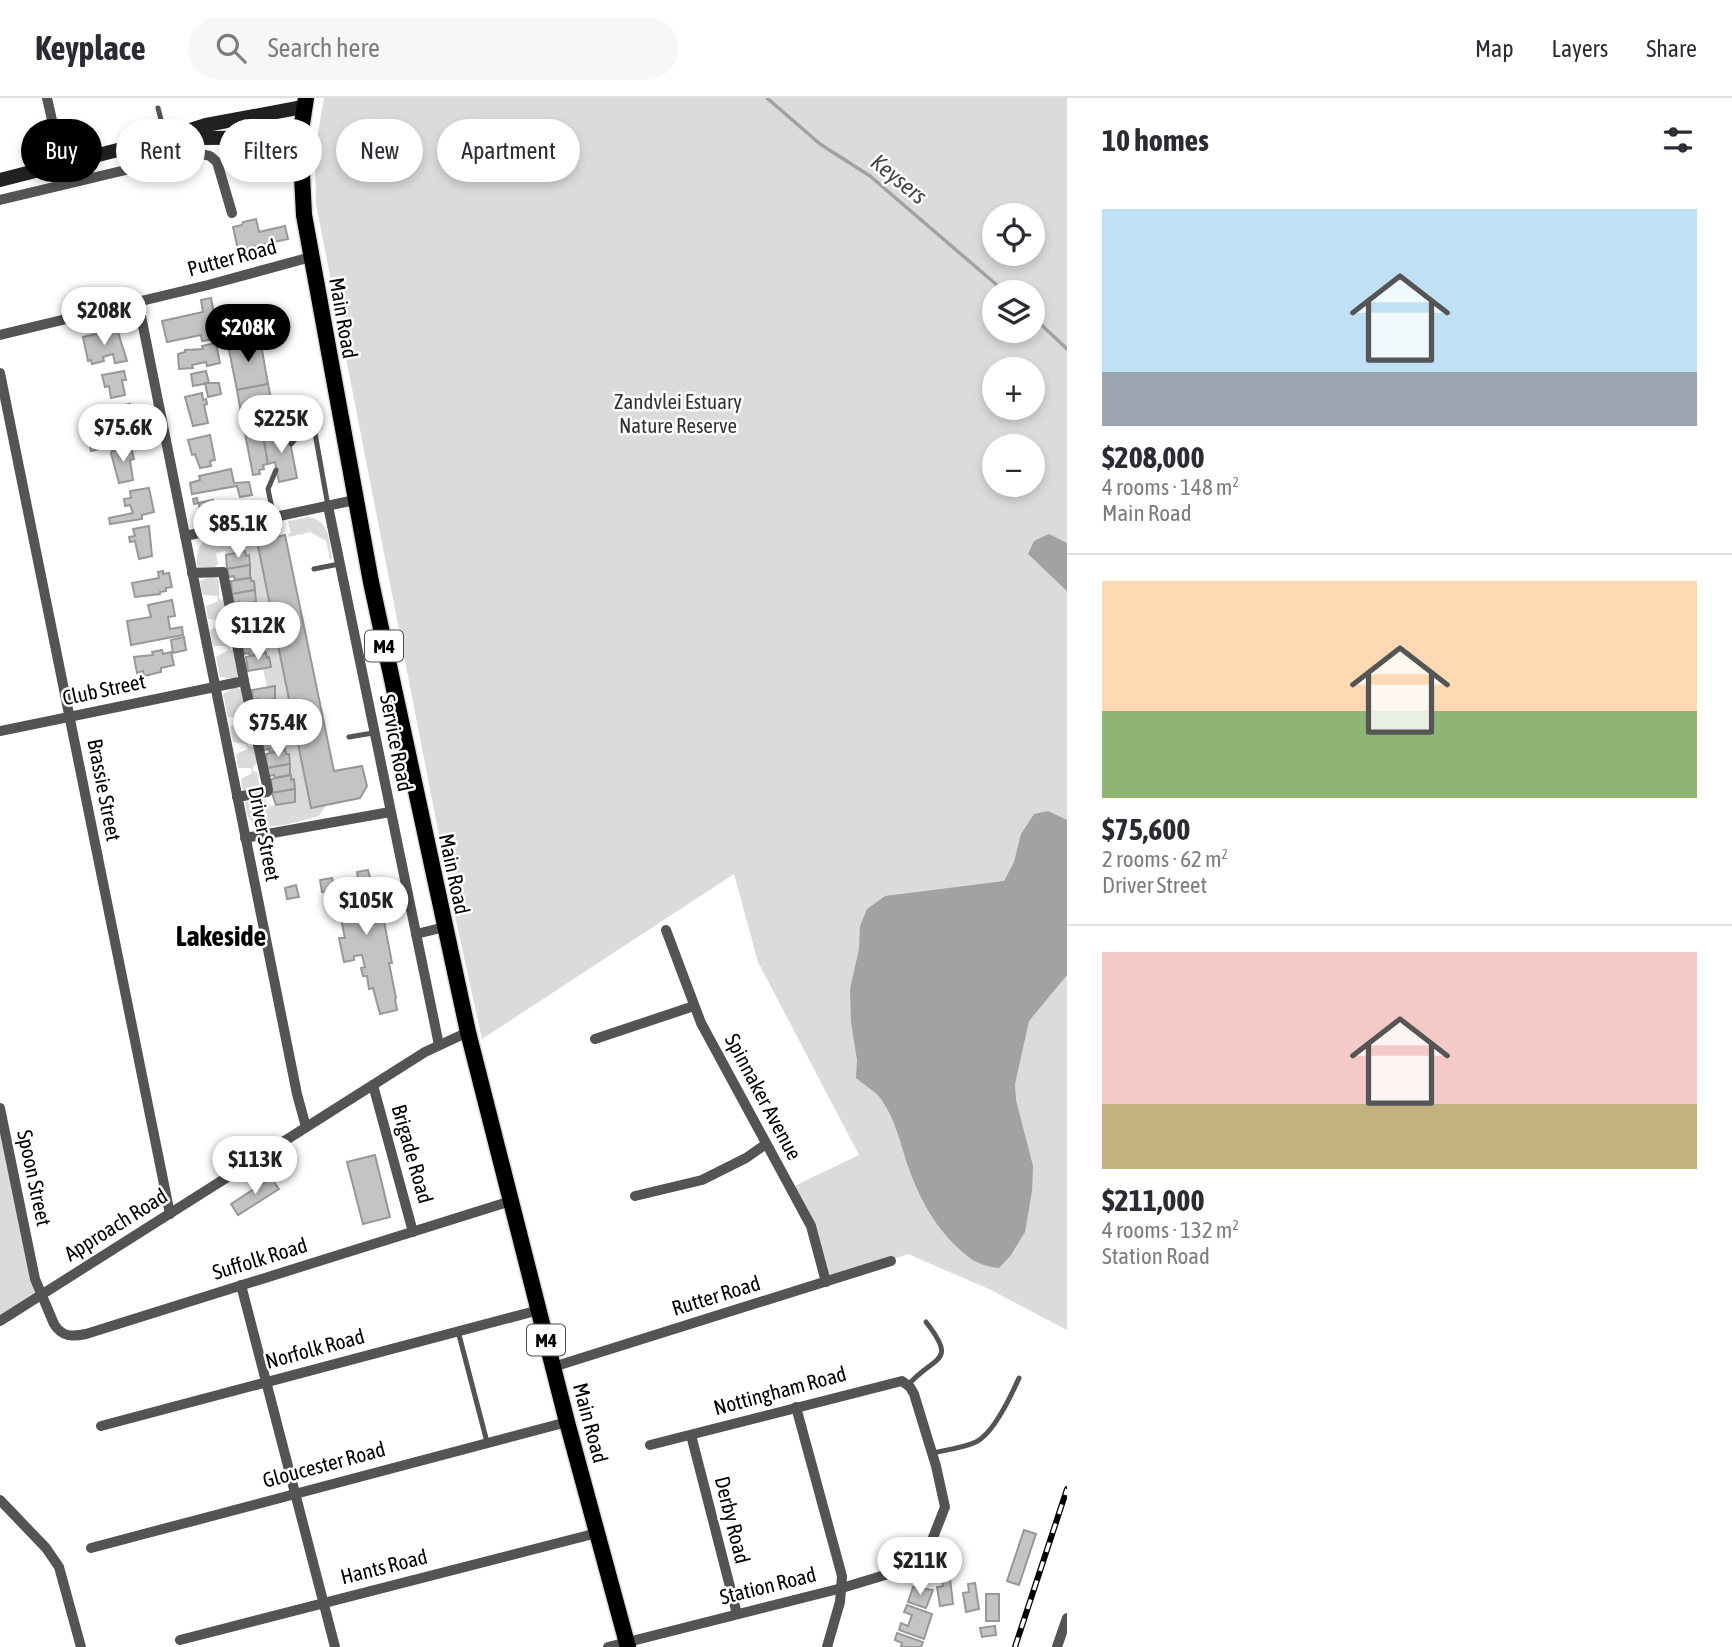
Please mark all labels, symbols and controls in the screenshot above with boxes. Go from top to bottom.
search box [188,17,678,80]
text: Keyplace [35,29,146,67]
icon: search [212,29,250,67]
text: Search here [268,33,380,63]
text: Map [1475,35,1514,62]
text: Layers [1552,35,1608,62]
text: Share [1646,35,1697,62]
chip: Buy [21,119,102,182]
chip: Rent [116,119,205,182]
chip: Filters [219,119,322,182]
chip: New [336,119,423,182]
chip: Apartment [437,119,580,182]
icon: filters [1659,121,1697,159]
text: 10 homes [1102,123,1209,157]
water label: Keysers [866,149,932,209]
map controls [982,203,1045,497]
button: locate [982,203,1045,266]
street label: Putter Road [185,234,279,280]
icon: home [1337,255,1463,381]
street label: Main Road [325,275,363,360]
button: layers [982,280,1045,343]
pin: $208K [55,288,153,347]
text: $208K [77,297,131,323]
pin: $208K [199,304,297,364]
text: $208K [221,314,275,340]
button: + [982,357,1045,420]
park label: Zandvlei Estuary Nature Reserve [614,389,742,437]
pin: $225K [232,396,330,455]
pin: $75.6K [66,404,180,464]
text: $225K [254,405,308,431]
text: $75.6K [94,414,152,440]
button: − [982,434,1045,497]
text: $208,000 [1102,440,1205,474]
text: 4 rooms · 148 m² [1102,474,1239,500]
pin: $85.1K [181,500,295,560]
text: Main Road [1102,500,1192,526]
text: $85.1K [209,510,267,536]
pin: $112K [209,602,307,662]
text: $112K [231,612,285,638]
icon: home [1337,627,1463,753]
road number: M4 [365,631,403,662]
street label: Club Street [60,669,147,710]
street label: Service Road [376,692,418,793]
pin: $75.4K [221,700,335,759]
text: $75.4K [249,709,307,735]
street label: Brassie Street [83,737,127,843]
street label: Driver Street [244,784,286,883]
text: $75,600 [1102,812,1190,846]
street label: Main Road [435,831,475,916]
text: 2 rooms · 62 m² [1102,846,1228,872]
text: Driver Street [1102,872,1207,898]
pin: $105K [317,878,415,937]
text: $105K [339,887,393,913]
district label: Lakeside [176,920,266,952]
icon: home [1337,998,1463,1124]
street label: Spinnaker Avenue [721,1029,807,1164]
street label: Brigade Road [387,1101,439,1206]
street label: Spoon Street [13,1128,57,1228]
pin: $113K [206,1136,304,1196]
text: $113K [228,1146,282,1172]
street label: Approach Road [60,1183,171,1265]
text: $211,000 [1102,1183,1205,1217]
text: 4 rooms · 132 m² [1102,1217,1239,1243]
street label: Suffolk Road [209,1232,310,1284]
text: Station Road [1102,1243,1210,1269]
street label: Rutter Road [669,1270,763,1320]
street label: Norfolk Road [263,1323,367,1373]
road number: M4 [527,1324,565,1356]
street label: Nottingham Road [711,1361,849,1419]
street label: Main Road [569,1380,613,1465]
street label: Gloucester Road [260,1436,388,1492]
street label: Derby Road [711,1474,755,1566]
pin: $211K [871,1538,969,1597]
street label: Hants Road [338,1544,430,1588]
text: $211K [893,1547,947,1573]
street label: Station Road [717,1561,818,1609]

